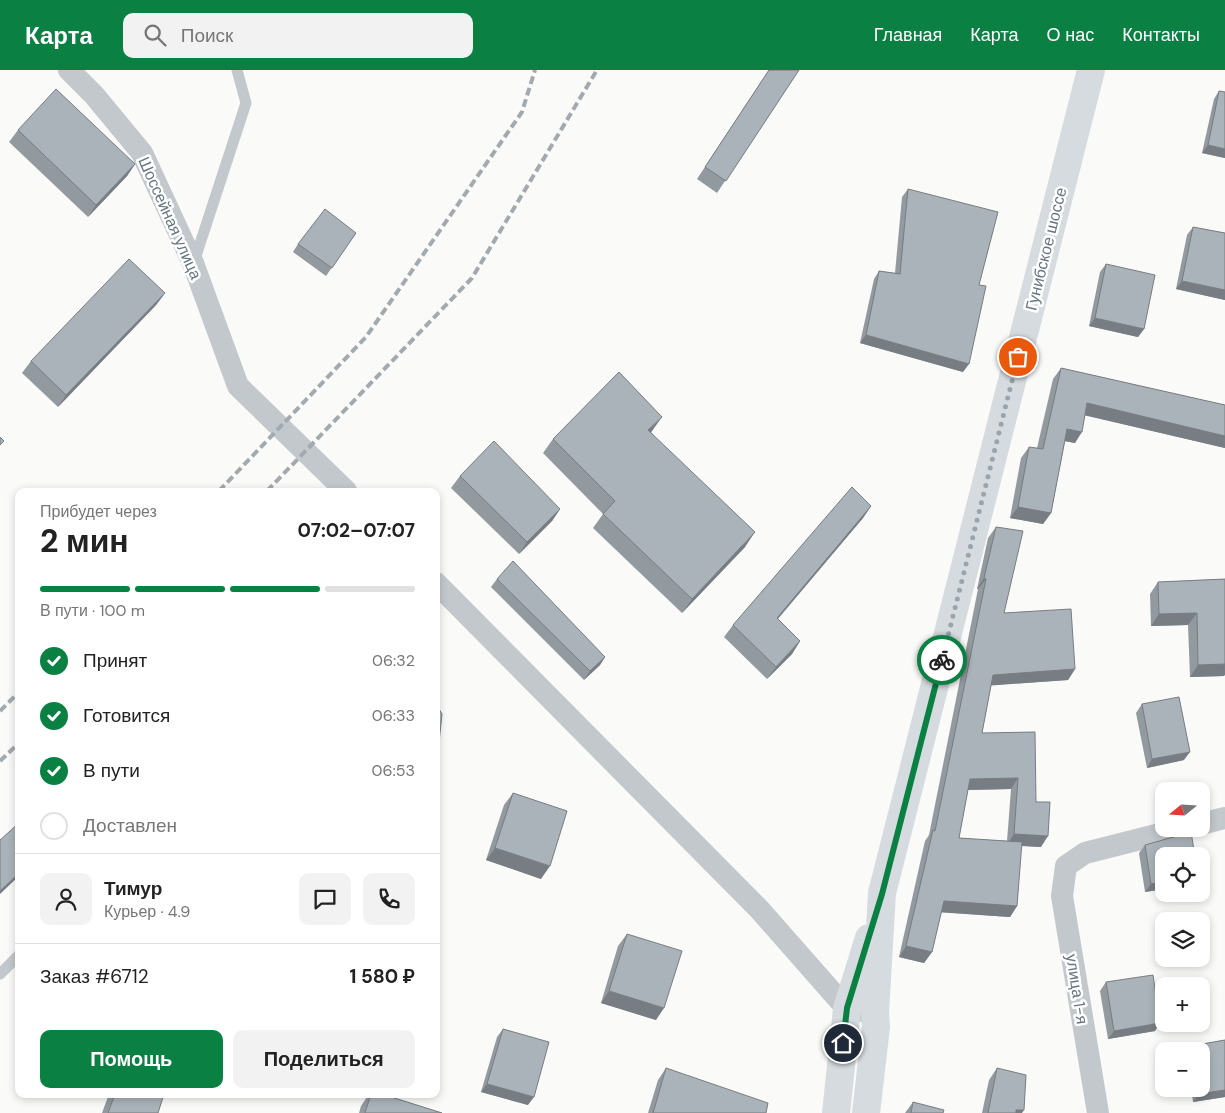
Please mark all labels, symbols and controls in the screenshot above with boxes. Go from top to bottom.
search box [123,13,473,58]
text: Карта [25,20,93,51]
icon: search [141,21,169,49]
text: Поиск [181,23,233,48]
text: Главная [874,23,942,47]
text: Карта [970,23,1019,47]
text: О нас [1047,23,1094,47]
text: Контакты [1122,23,1200,47]
street label: Шоссейная улица [134,153,206,283]
street label: Гунибское шоссе [1021,185,1071,313]
pin [997,336,1039,378]
icon: bag [1004,343,1032,371]
text: Прибудет через [40,501,157,522]
text: 07:02–07:07 [297,518,415,543]
text: 2 мин [40,520,129,562]
text: В пути · 100 m [40,600,145,621]
courier [917,635,967,685]
icon: bike [928,646,956,674]
icon: check [40,647,68,675]
text: Принят [83,648,147,673]
text: 06:32 [372,650,415,671]
icon: check [40,702,68,730]
text: Готовится [83,703,170,728]
text: 06:33 [372,705,415,726]
icon: check [40,757,68,785]
text: В пути [83,758,140,783]
text: 06:53 [372,760,415,781]
north arrow [1155,782,1210,838]
map controls [1155,782,1210,1097]
text: Доставлен [83,813,177,838]
button: locate [1155,847,1210,902]
button: person [40,873,92,925]
button: chat [299,873,351,925]
button: phone [363,873,415,925]
text: Тимур [104,876,162,901]
text: Курьер · 4.9 [104,901,190,922]
button: layers [1155,912,1210,967]
street label: улица 1-я [1061,953,1093,1025]
text: Заказ #6712 [40,964,149,989]
text: 1 580 ₽ [350,964,415,989]
button: + [1155,977,1210,1032]
pin [822,1022,864,1064]
icon: home [829,1029,857,1057]
button: Помощь [40,1030,223,1088]
button: Поделиться [233,1030,415,1088]
button: − [1155,1042,1210,1097]

